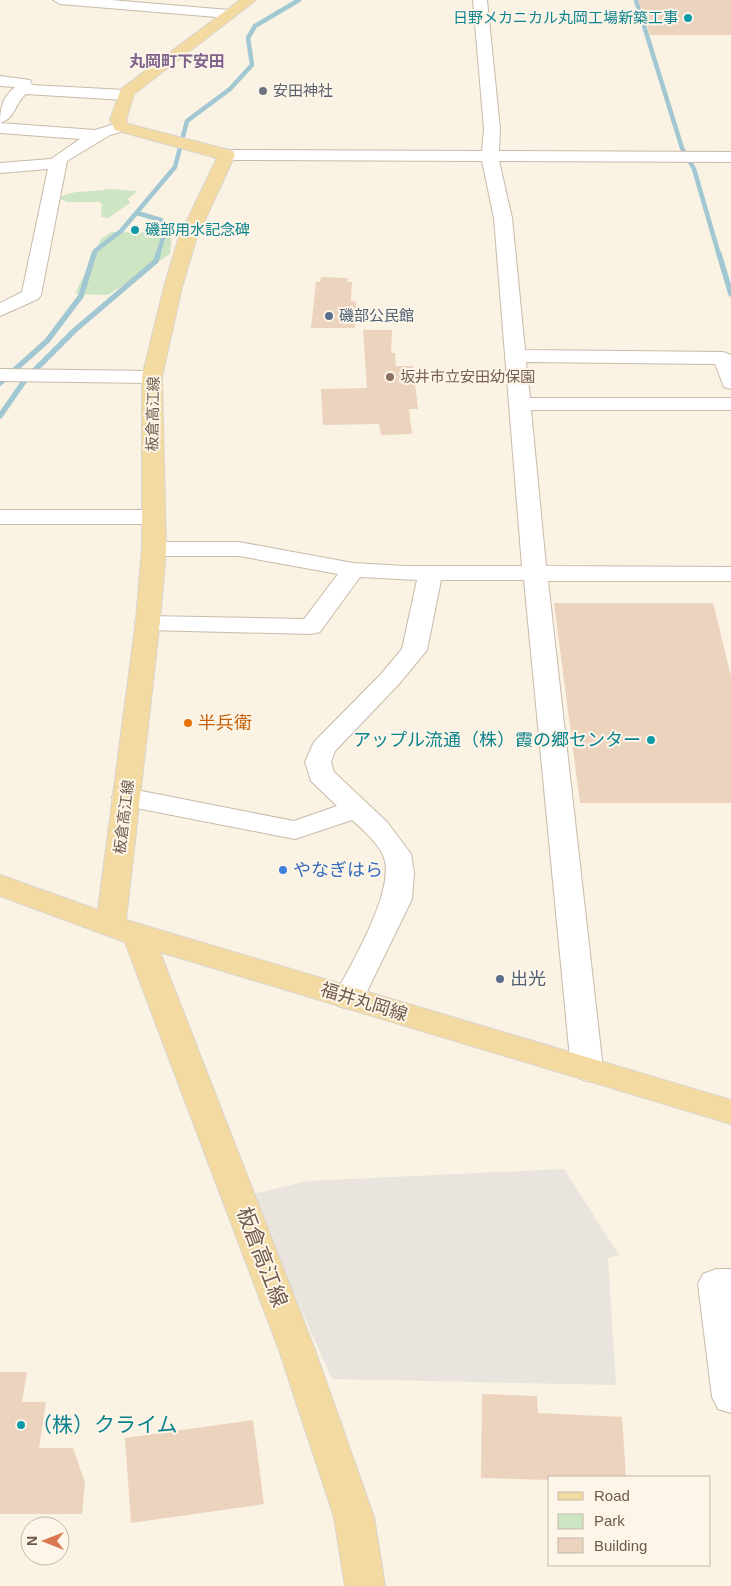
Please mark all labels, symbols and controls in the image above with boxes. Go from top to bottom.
place label: 日野メカニカル丸岡工場新築工事 [453,9,678,26]
marker: 日野メカニカル丸岡工場新築工事 [682,12,694,24]
district label: 丸岡町下安田 [129,53,225,70]
place label: 安田神社 [273,82,333,99]
marker: 安田神社 [257,85,269,97]
place label: 磯部用水記念碑 [145,221,250,238]
marker: 磯部用水記念碑 [129,224,141,236]
place label: 磯部公民館 [339,307,414,324]
marker: 磯部公民館 [323,310,335,322]
place label: 坂井市立安田幼保園 [400,368,535,385]
marker: 坂井市立安田幼保園 [384,371,396,383]
street label: 板倉高江線 [143,376,162,452]
place label: 半兵衛 [198,713,252,733]
marker: 半兵衛 [182,717,194,729]
place label: アップル流通（株）霞の郷センター [353,730,641,750]
marker: アップル流通（株）霞の郷センター [645,734,657,746]
street label: 板倉高江線 [110,779,137,855]
place label: やなぎはら [293,860,383,880]
marker: やなぎはら [277,864,289,876]
place label: 出光 [510,969,546,989]
marker: 出光 [494,973,506,985]
street label: 福井丸岡線 [318,979,410,1025]
street label: 板倉高江線 [233,1204,292,1310]
place label: （株）クライム [31,1413,178,1436]
marker: （株）クライム [15,1419,27,1431]
legend [548,1476,711,1566]
text: Road [594,1487,630,1504]
text: Park [594,1512,625,1529]
north arrow [20,1516,70,1566]
text: N [24,1536,40,1546]
text: Building [594,1537,647,1554]

